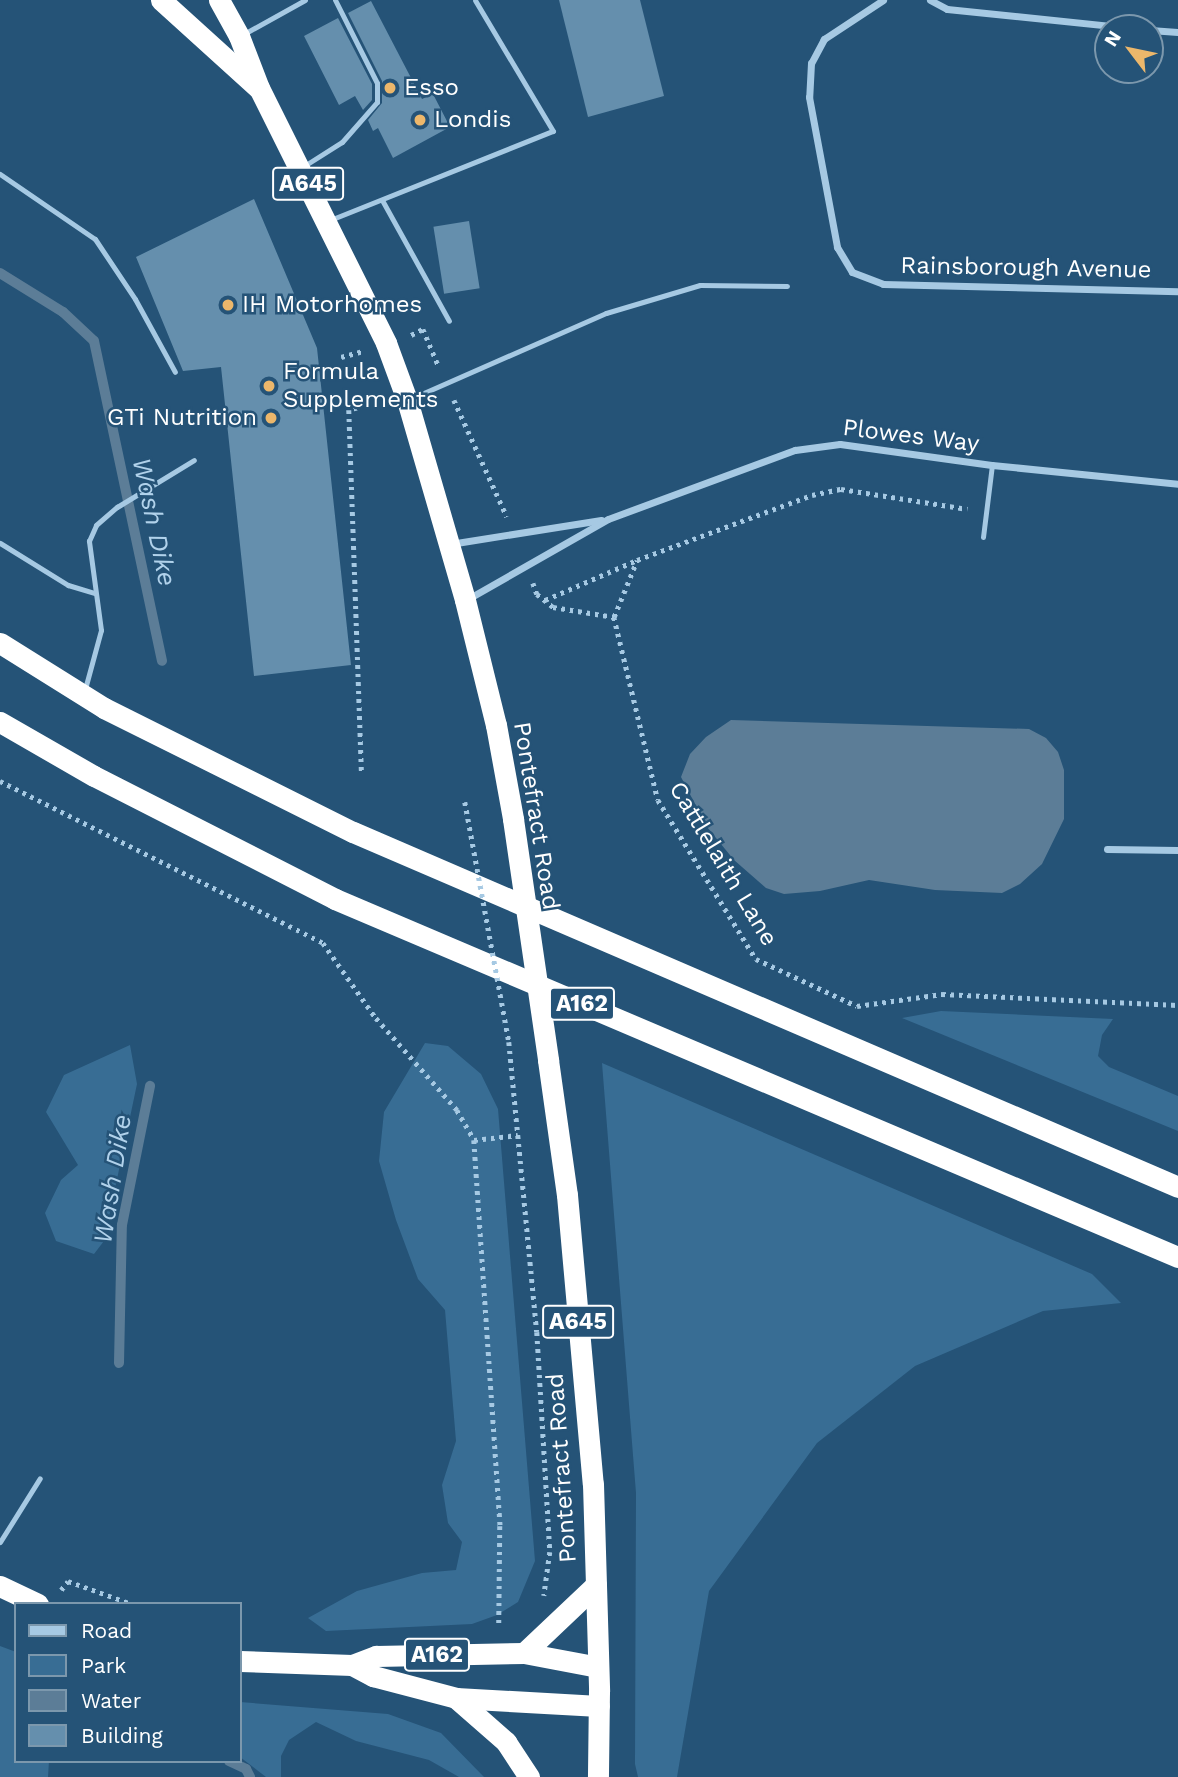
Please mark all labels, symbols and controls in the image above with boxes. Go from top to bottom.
north arrow [1094,14,1164,84]
text: N [1099,27,1126,51]
place label: Esso [404,74,459,102]
marker: Esso [382,80,398,96]
place label: Londis [434,106,511,134]
marker: Londis [412,112,428,128]
road number: A645 [271,164,345,204]
street label: Rainsborough Avenue [900,251,1152,285]
place label: IH Motorhomes [242,291,422,319]
marker: IH Motorhomes [220,297,236,313]
place label: Formula Supplements [283,358,438,414]
marker: Formula Supplements [261,378,277,394]
place label: GTi Nutrition [107,404,257,432]
marker: GTi Nutrition [263,410,279,426]
street label: Plowes Way [841,413,981,459]
water label: Wash Dike [125,455,183,589]
street label: Pontefract Road [507,720,565,912]
street label: Cattlelaith Lane [663,777,783,951]
road number: A162 [549,984,615,1023]
water label: Wash Dike [87,1112,139,1246]
road number: A645 [541,1302,615,1342]
street label: Pontefract Road [541,1372,583,1564]
legend [14,1602,242,1763]
text: Road [81,1618,132,1643]
road number: A162 [404,1636,470,1674]
text: Park [81,1653,126,1678]
text: Water [81,1688,141,1713]
text: Building [81,1723,163,1748]

